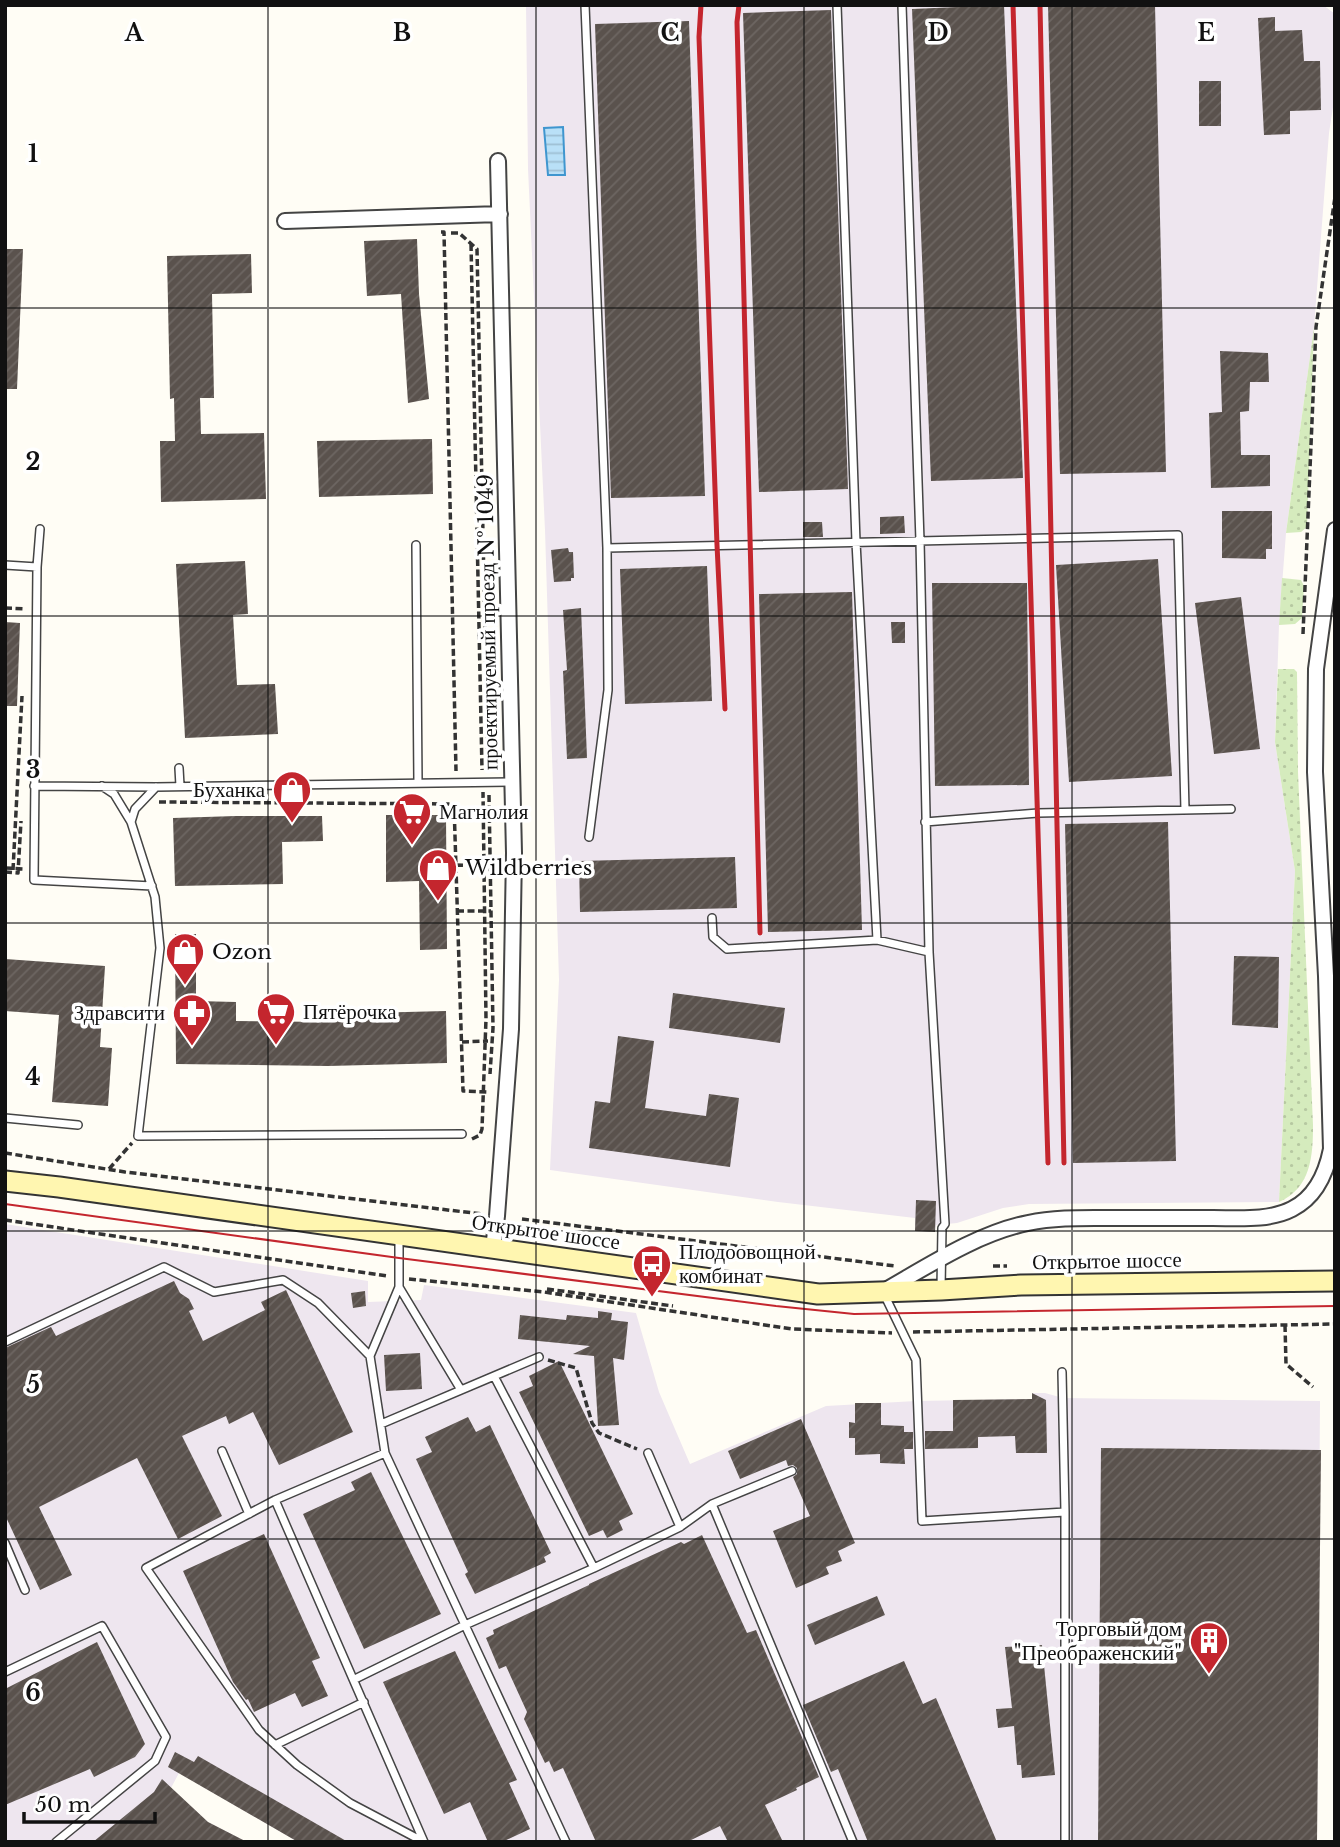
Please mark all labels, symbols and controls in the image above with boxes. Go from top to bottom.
text: A [124,19,145,47]
text: B [393,19,411,47]
text: C [661,19,679,47]
text: D [927,19,949,47]
text: E [1197,19,1215,47]
text: 1 [28,140,38,168]
text: 2 [26,448,40,476]
street label: проектируемый проезд № 1049 [472,474,504,770]
text: 3 [26,756,40,784]
shop icon: Буханка [271,769,313,824]
place label: Буханка [193,777,266,803]
supermarket icon: Магнолия [391,791,433,846]
place label: Магнолия [439,799,529,825]
shop icon: Wildberries [417,847,459,902]
place label: Wildberries [464,855,592,881]
shop icon: Ozon [164,931,206,986]
place label: Ozon [212,939,272,965]
supermarket icon: Пятёрочка [255,991,297,1046]
pharmacy icon: Здравсити [171,992,213,1047]
place label: Пятёрочка [303,999,397,1025]
place label: Здравсити [74,1000,165,1026]
text: 4 [25,1063,41,1091]
street label: Открытое шоссе [470,1209,622,1255]
place label: Плодоовощной комбинат [679,1239,816,1289]
bus stop icon: Плодоовощной комбинат [631,1243,673,1298]
street label: Открытое шоссе [1032,1247,1182,1275]
text: 5 [26,1371,40,1399]
place label: Торговый дом "Преображенский" [1014,1616,1182,1666]
building icon: Торговый дом "Преображенский" [1188,1620,1230,1675]
text: 6 [25,1679,41,1707]
scale bar [24,1780,156,1824]
text: 50 m [35,1792,91,1818]

